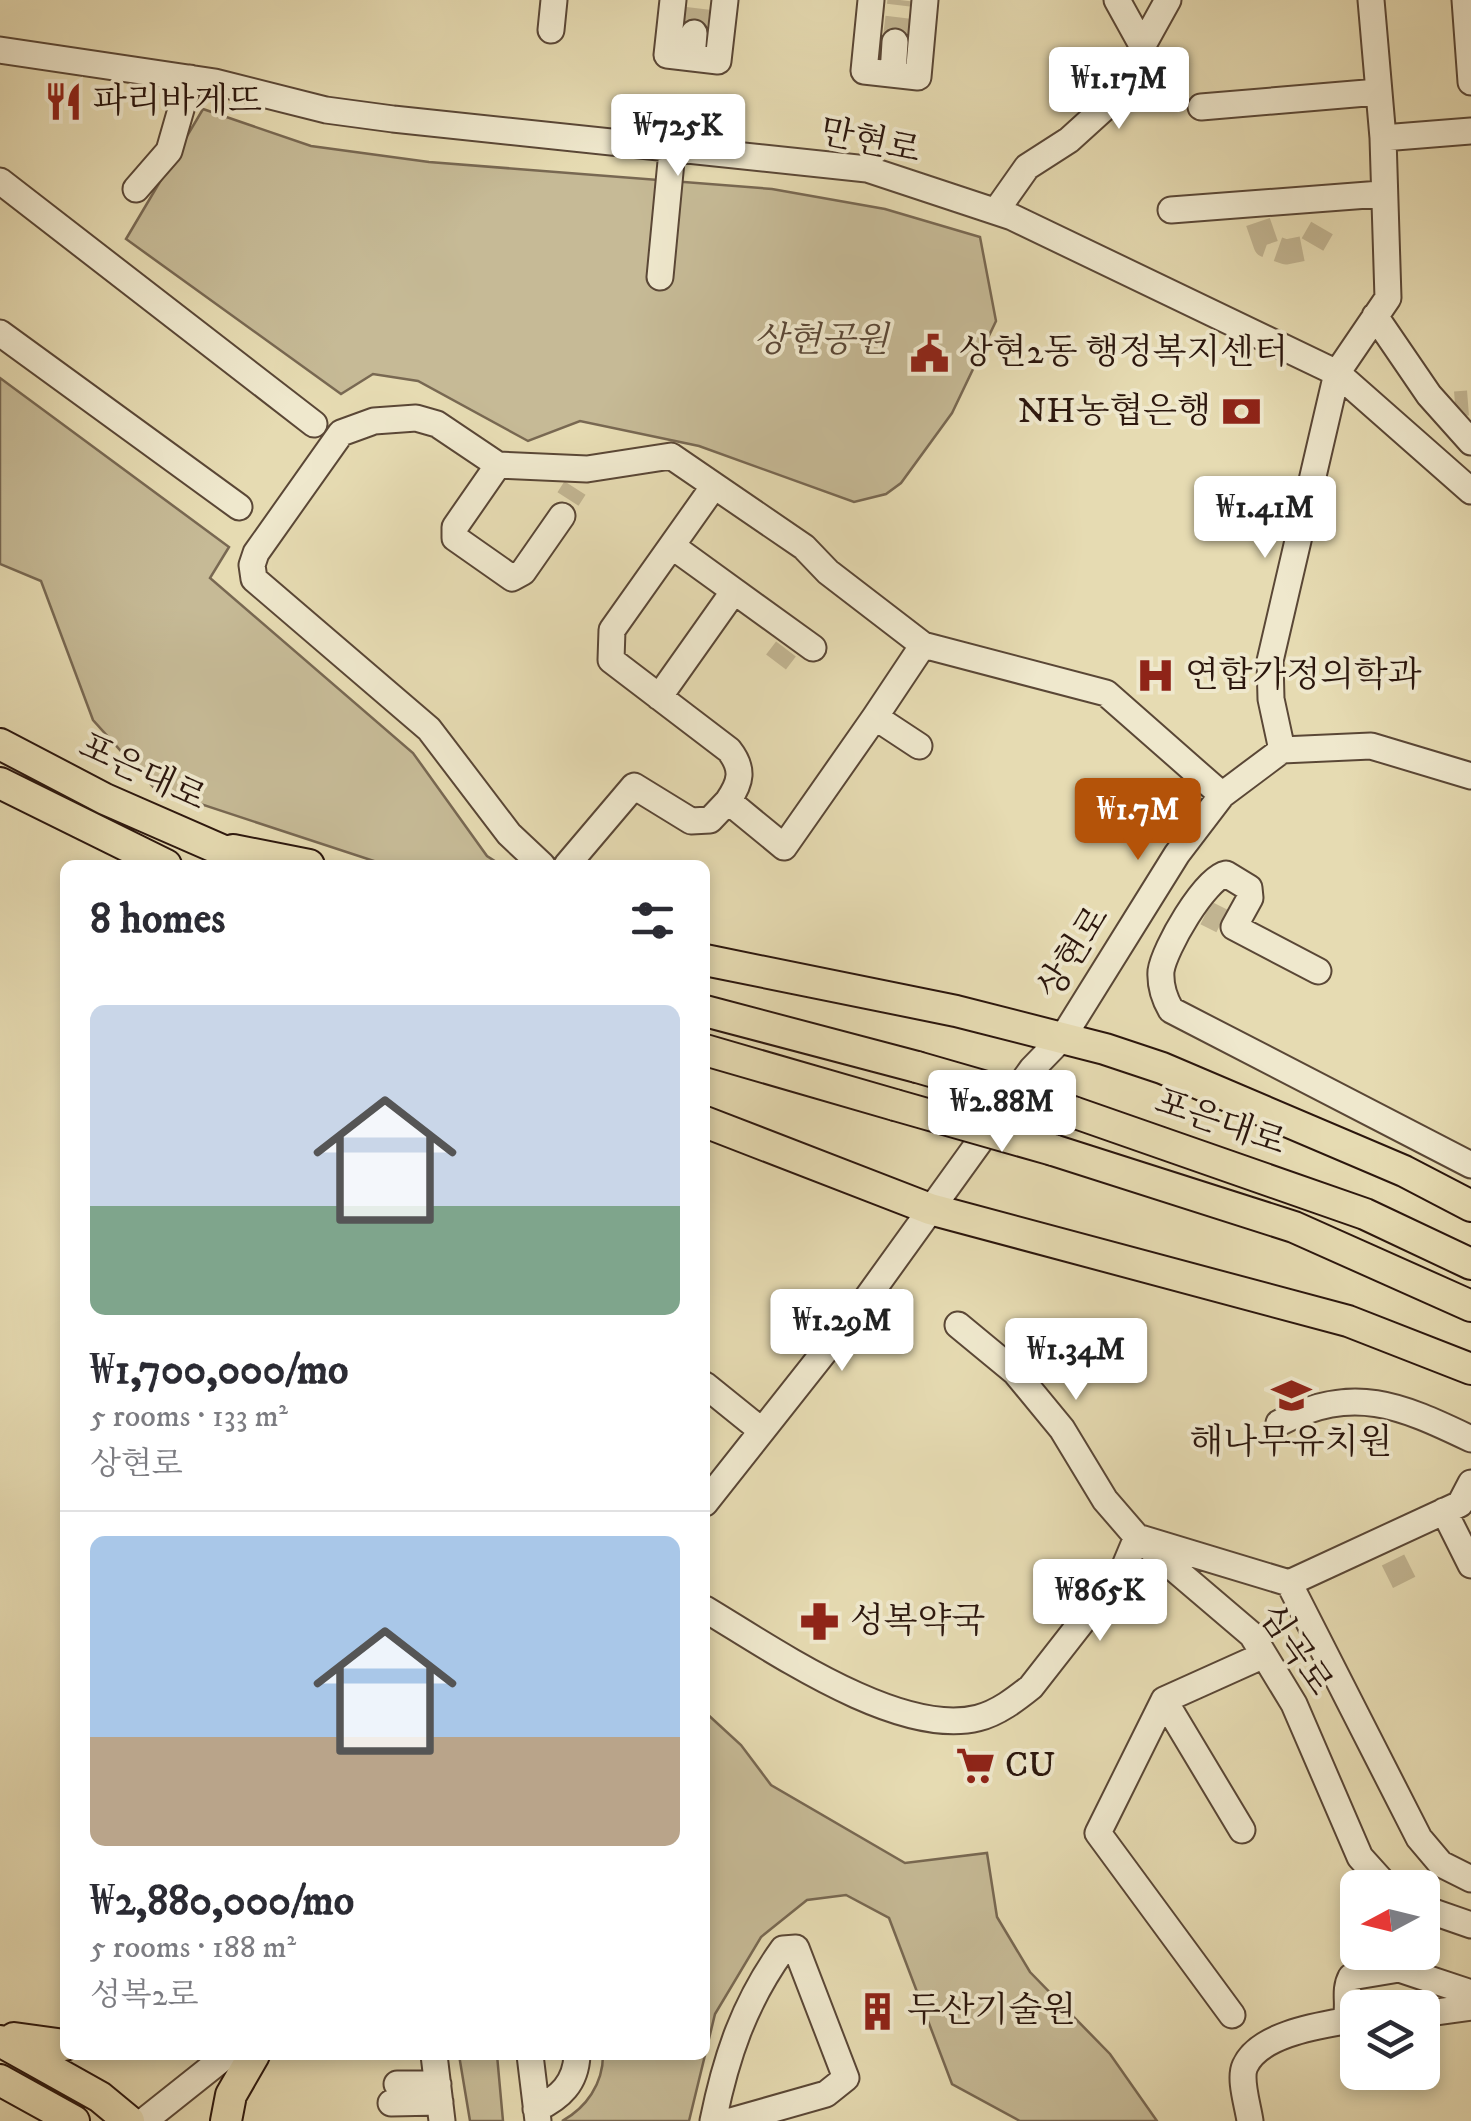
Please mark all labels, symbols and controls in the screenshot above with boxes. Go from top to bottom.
pin: ₩1.17M [1038,47,1200,132]
text: ₩1.17M [1071,59,1167,99]
place label: 파리바게뜨 [93,80,262,124]
restaurant icon: 파리바게뜨 [42,81,84,123]
pin: ₩725K [608,94,748,179]
text: ₩725K [633,106,723,146]
street label: 만현로 [816,110,924,174]
park label: 상현공원 [753,319,891,363]
place label: 상현2동 행정복지센터 [959,331,1288,375]
public building icon: 상현2동 행정복지센터 [908,332,950,374]
place label: NH농협은행 [1018,390,1211,434]
bank icon: NH농협은행 [1220,391,1262,433]
pin: ₩1.41M [1184,476,1346,561]
text: ₩1.41M [1216,488,1314,528]
place label: 연합가정의학과 [1185,654,1422,698]
hospital icon: 연합가정의학과 [1134,655,1176,697]
street label: 포은대로 [71,724,213,822]
pin: ₩1.7M [1068,778,1208,863]
text: ₩1.7M [1097,790,1179,830]
icon: filters [625,893,680,948]
text: 8 homes [90,894,225,946]
street label: 상현로 [1028,898,1120,1008]
icon: home [295,1070,475,1250]
pin: ₩2.88M [921,1070,1083,1155]
street label: 포은대로 [1149,1080,1291,1166]
text: ₩2.88M [950,1082,1054,1122]
pin: ₩1.29M [761,1289,923,1374]
text: ₩1.29M [792,1301,892,1341]
pin: ₩1.34M [995,1318,1157,1403]
text: ₩1.34M [1027,1330,1125,1370]
text: ₩1,700,000/mo [90,1345,349,1397]
school or university icon: 해나무유치원 [1270,1375,1312,1417]
text: 5 rooms · 133 m² [90,1397,288,1437]
place label: 해나무유치원 [1190,1421,1392,1465]
text: 상현로 [90,1445,183,1485]
pin: ₩865K [1030,1559,1170,1644]
text: ₩865K [1055,1571,1145,1611]
street label: 심곡로 [1248,1596,1342,1704]
place label: 성복약국 [850,1600,985,1644]
icon: home [295,1601,475,1781]
pharmacy icon: 성복약국 [799,1601,841,1643]
place label: CU [1005,1744,1055,1788]
supermarket icon: CU [954,1745,996,1787]
north arrow [1340,1870,1440,1970]
map controls [1340,1870,1440,2090]
text: ₩2,880,000/mo [90,1876,354,1928]
text: 5 rooms · 188 m² [90,1928,296,1968]
text: 성복2로 [90,1976,198,2016]
place label: 두산기술원 [907,1989,1076,2033]
building icon: 두산기술원 [856,1990,898,2032]
button: layers [1340,1990,1440,2090]

